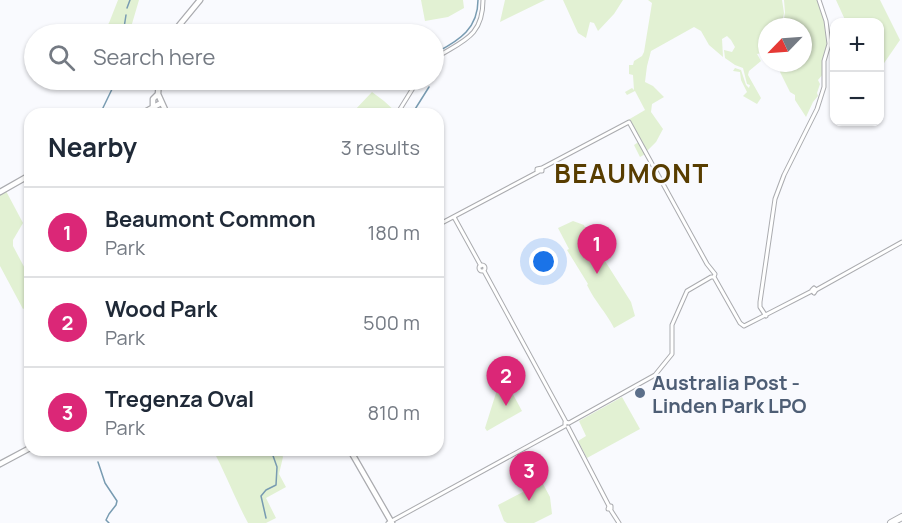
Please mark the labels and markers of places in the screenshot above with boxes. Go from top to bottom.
pin: 1 [578,224,616,274]
pin: 2 [486,356,526,406]
place label: Australia Post - Linden Park LPO [652,369,806,419]
marker: Australia Post - Linden Park LPO [633,386,647,400]
pin: 3 [510,452,548,501]

